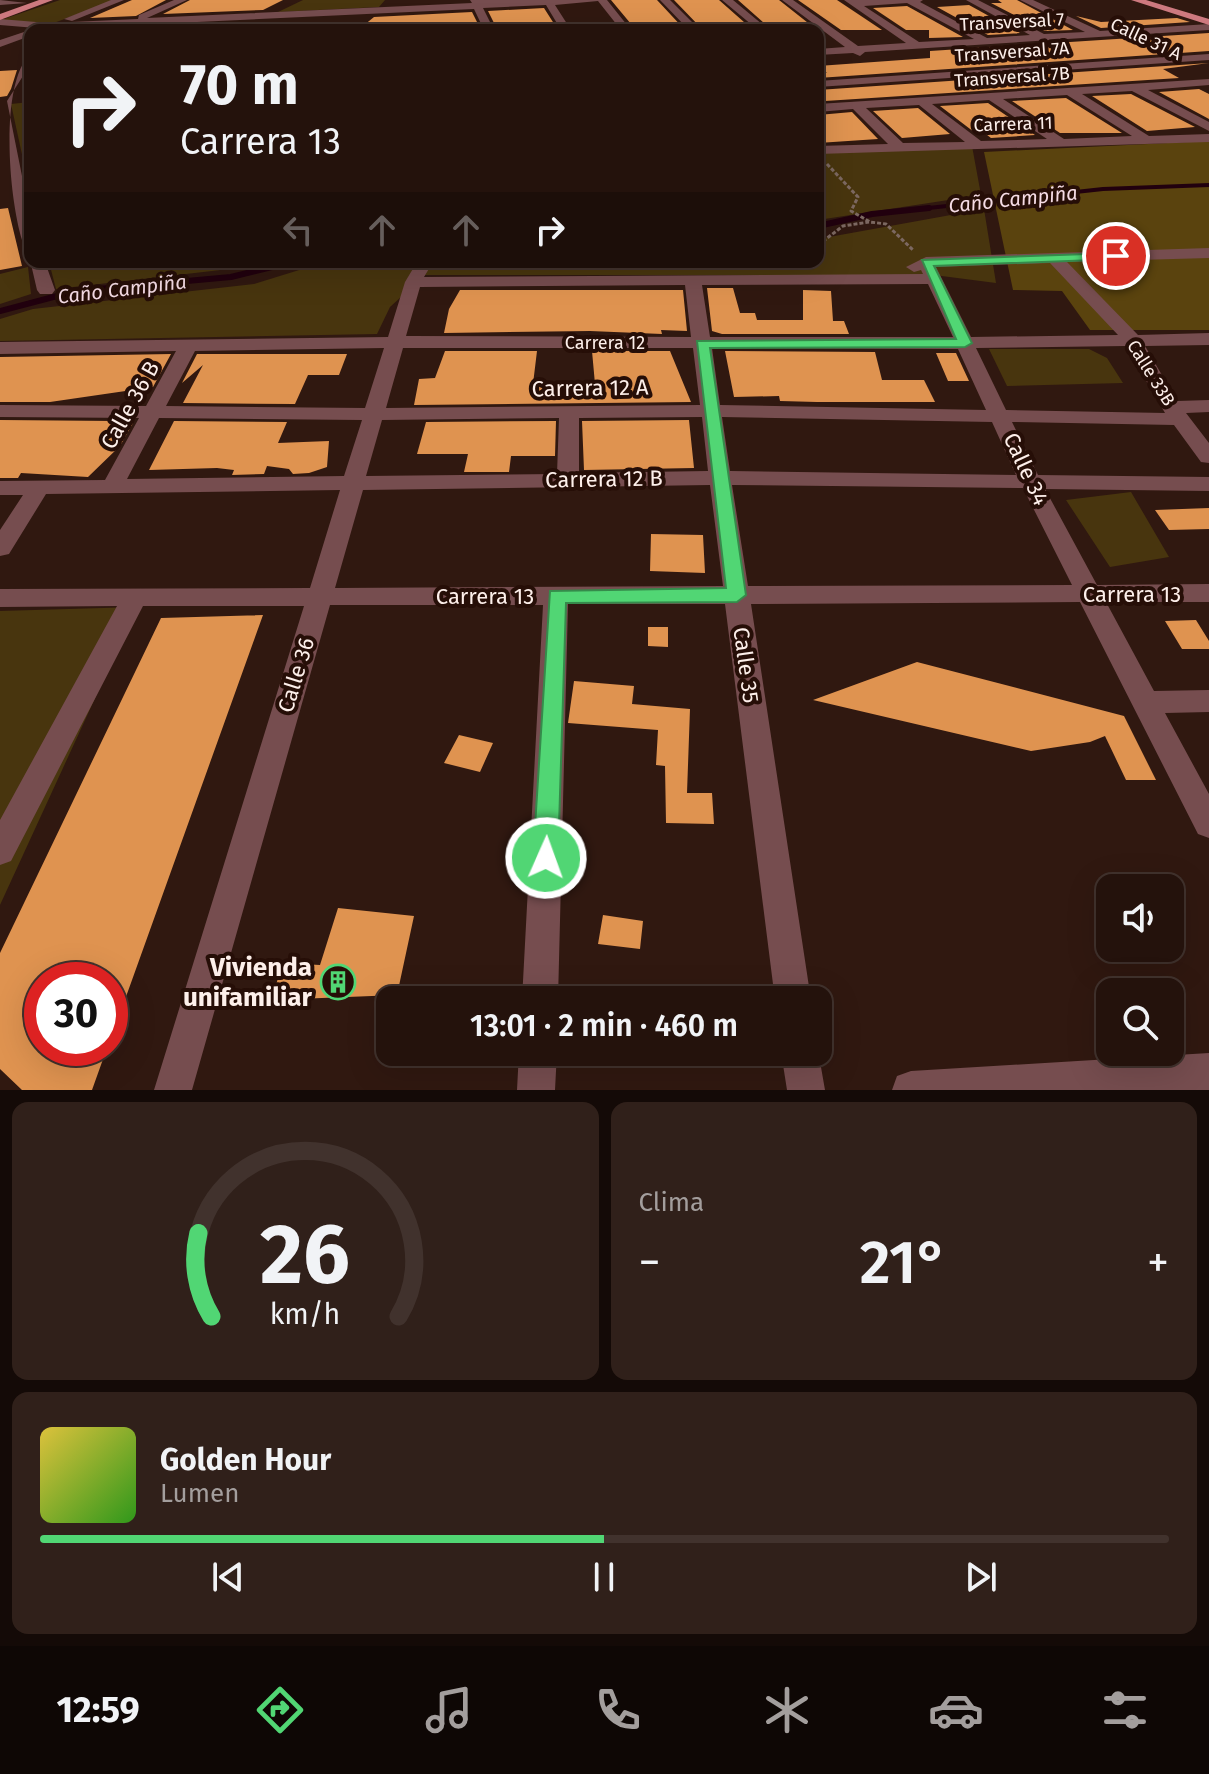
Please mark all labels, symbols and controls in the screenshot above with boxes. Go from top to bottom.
street label: Transversal 7 [959,8,1065,36]
street label: Calle 31 A [1107,13,1186,65]
street label: Transversal 7A [954,37,1071,67]
text: 70 m [180,52,299,119]
icon: right [48,56,152,160]
street label: Transversal 7B [954,62,1070,92]
street label: Carrera 11 [973,112,1053,136]
text: Carrera 13 [180,120,341,164]
water label: Caño Campiña [947,180,1079,218]
icon: left [276,208,320,252]
icon: ahead [360,208,404,252]
icon: ahead [444,208,488,252]
icon: right [528,208,572,252]
pin [1082,222,1150,290]
icon: arrive [1094,234,1138,278]
water label: Caño Campiña [56,269,188,309]
street label: Carrera 12 [565,332,645,354]
street label: Calle 33B [1122,336,1180,410]
street label: Calle 36 B [95,356,165,454]
street label: Carrera 12 A [531,373,649,403]
street label: Calle 34 [997,428,1055,510]
street label: Carrera 12 B [545,464,663,494]
street label: Carrera 13 [1083,581,1181,608]
street label: Carrera 13 [436,583,534,610]
street label: Calle 35 [727,625,765,705]
street label: Calle 36 [272,634,320,716]
position arrow [504,816,588,900]
map controls [1096,874,1184,1066]
button: sound [1096,874,1184,962]
place label: Vivienda unifamiliar [183,952,313,1013]
speed limit sign: 30 [24,962,128,1066]
building icon: Vivienda unifamiliar [319,963,357,1001]
button: search [1096,978,1184,1066]
text: 13:01 · 2 min · 460 m [470,1008,738,1044]
text: Clima [639,1187,704,1218]
text: 26 [260,1205,350,1305]
text: 21° [860,1227,948,1299]
text: − [639,1236,661,1289]
text: + [1147,1236,1169,1289]
text: km/h [270,1297,341,1332]
text: Golden Hour [160,1442,331,1478]
text: Lumen [160,1478,239,1509]
icon: previous [206,1555,250,1599]
icon: pause [582,1555,626,1599]
icon: next [959,1555,1003,1599]
icon: directions [252,1682,308,1738]
icon: music [421,1682,477,1738]
icon: phone [590,1682,646,1738]
icon: climate [759,1682,815,1738]
icon: car [928,1682,984,1738]
icon: filters [1097,1682,1153,1738]
text: 12:59 [56,1688,140,1732]

